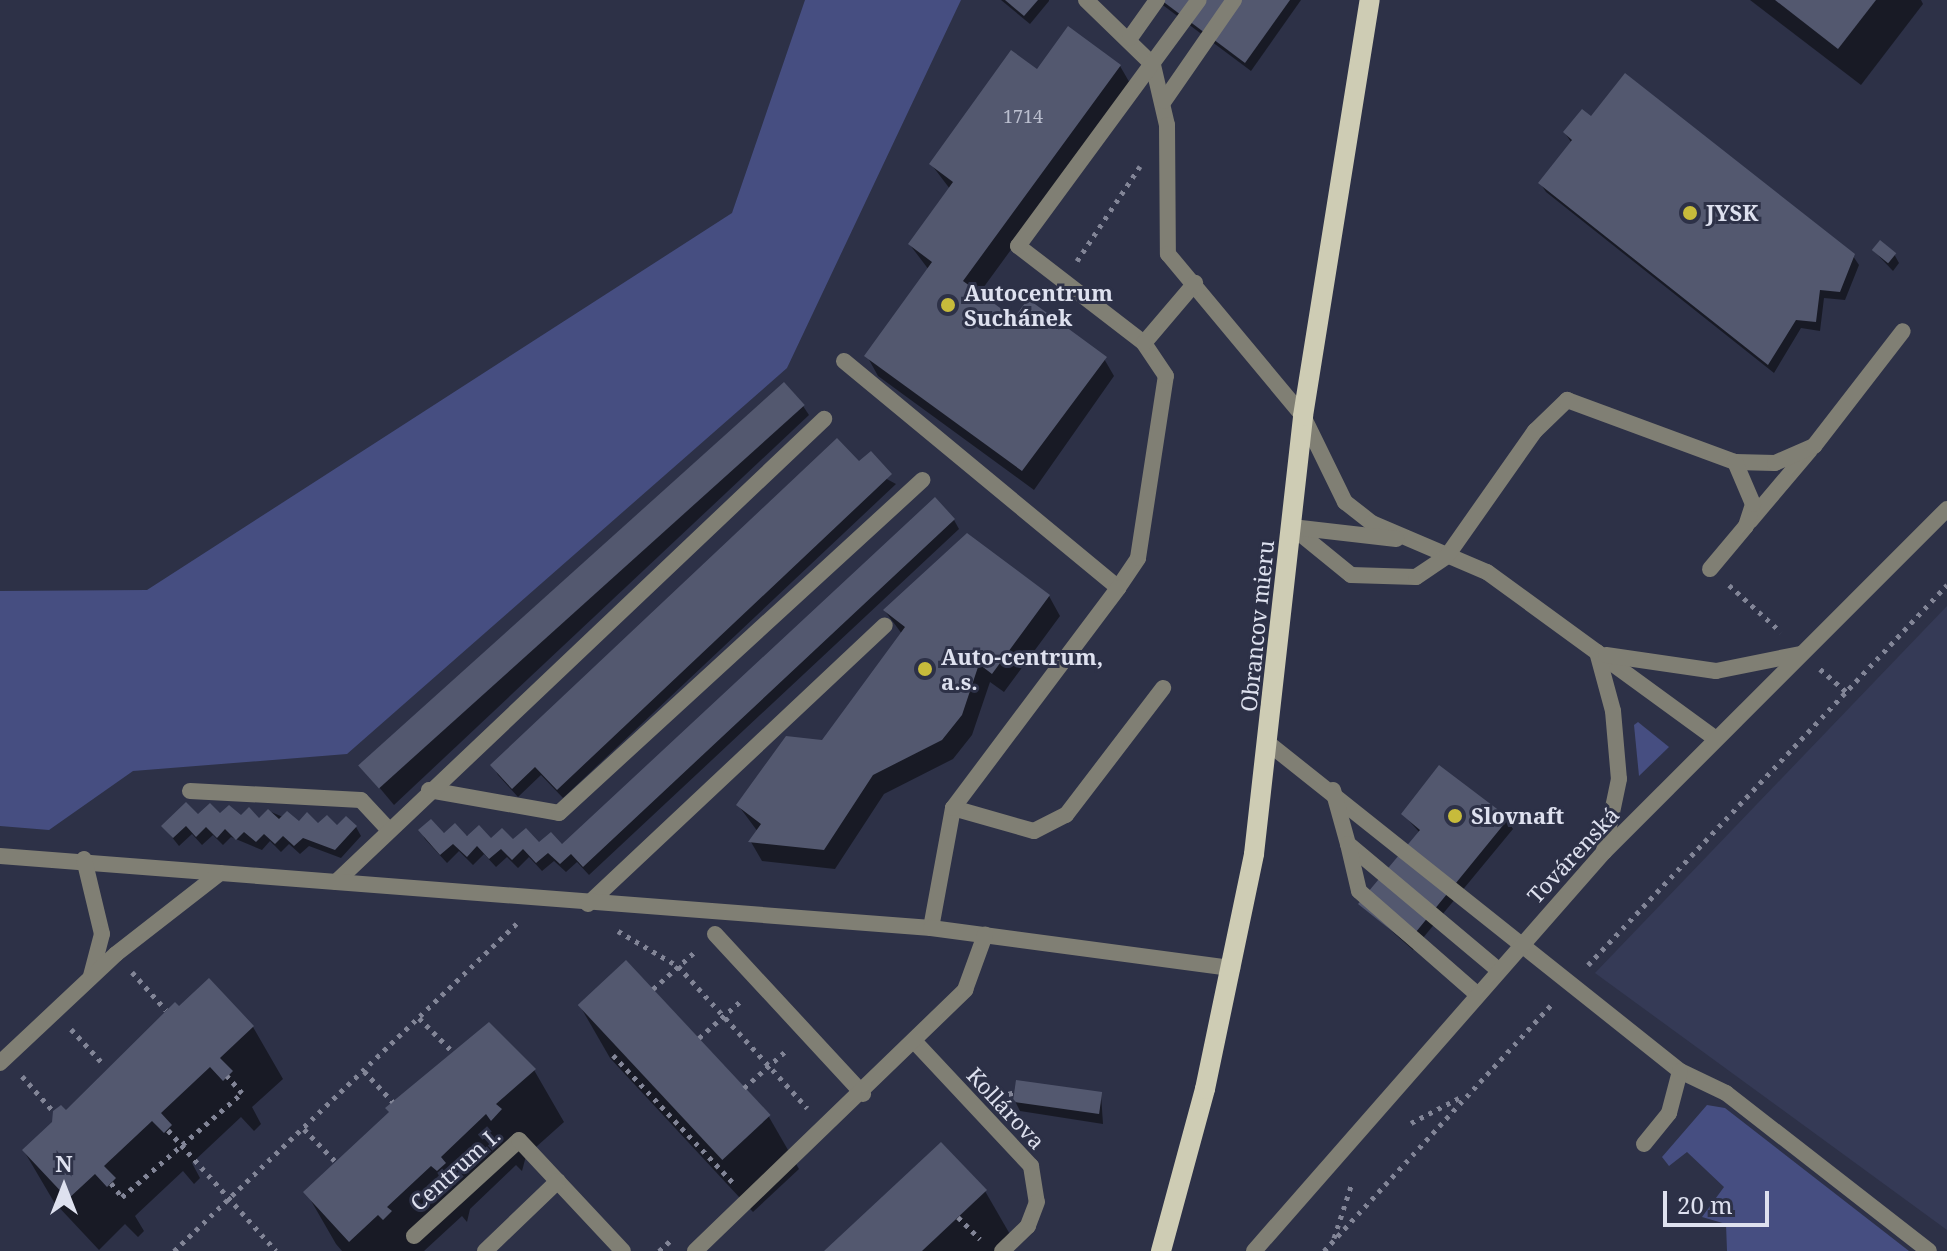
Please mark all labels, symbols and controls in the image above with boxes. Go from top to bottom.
house number: 1714 [1003,105,1043,127]
place label: JYSK [1706,200,1758,226]
marker: JYSK [1681,204,1699,222]
place label: Autocentrum Suchánek [964,279,1113,330]
marker: Autocentrum Suchánek [939,296,957,314]
street label: Obrancov mieru [1235,539,1279,713]
place label: Auto-centrum, a.s. [941,643,1103,694]
marker: Auto-centrum, a.s. [916,660,934,678]
street label: Továrenská [1522,801,1624,909]
place label: Slovnaft [1471,803,1564,829]
marker: Slovnaft [1446,807,1464,825]
street label: Kollárova [962,1062,1050,1154]
street label: Centrum I. [405,1122,505,1216]
north arrow [24,1147,104,1227]
text: N [55,1148,73,1178]
scale bar [1667,1175,1773,1225]
text: 20 m [1677,1188,1733,1221]

